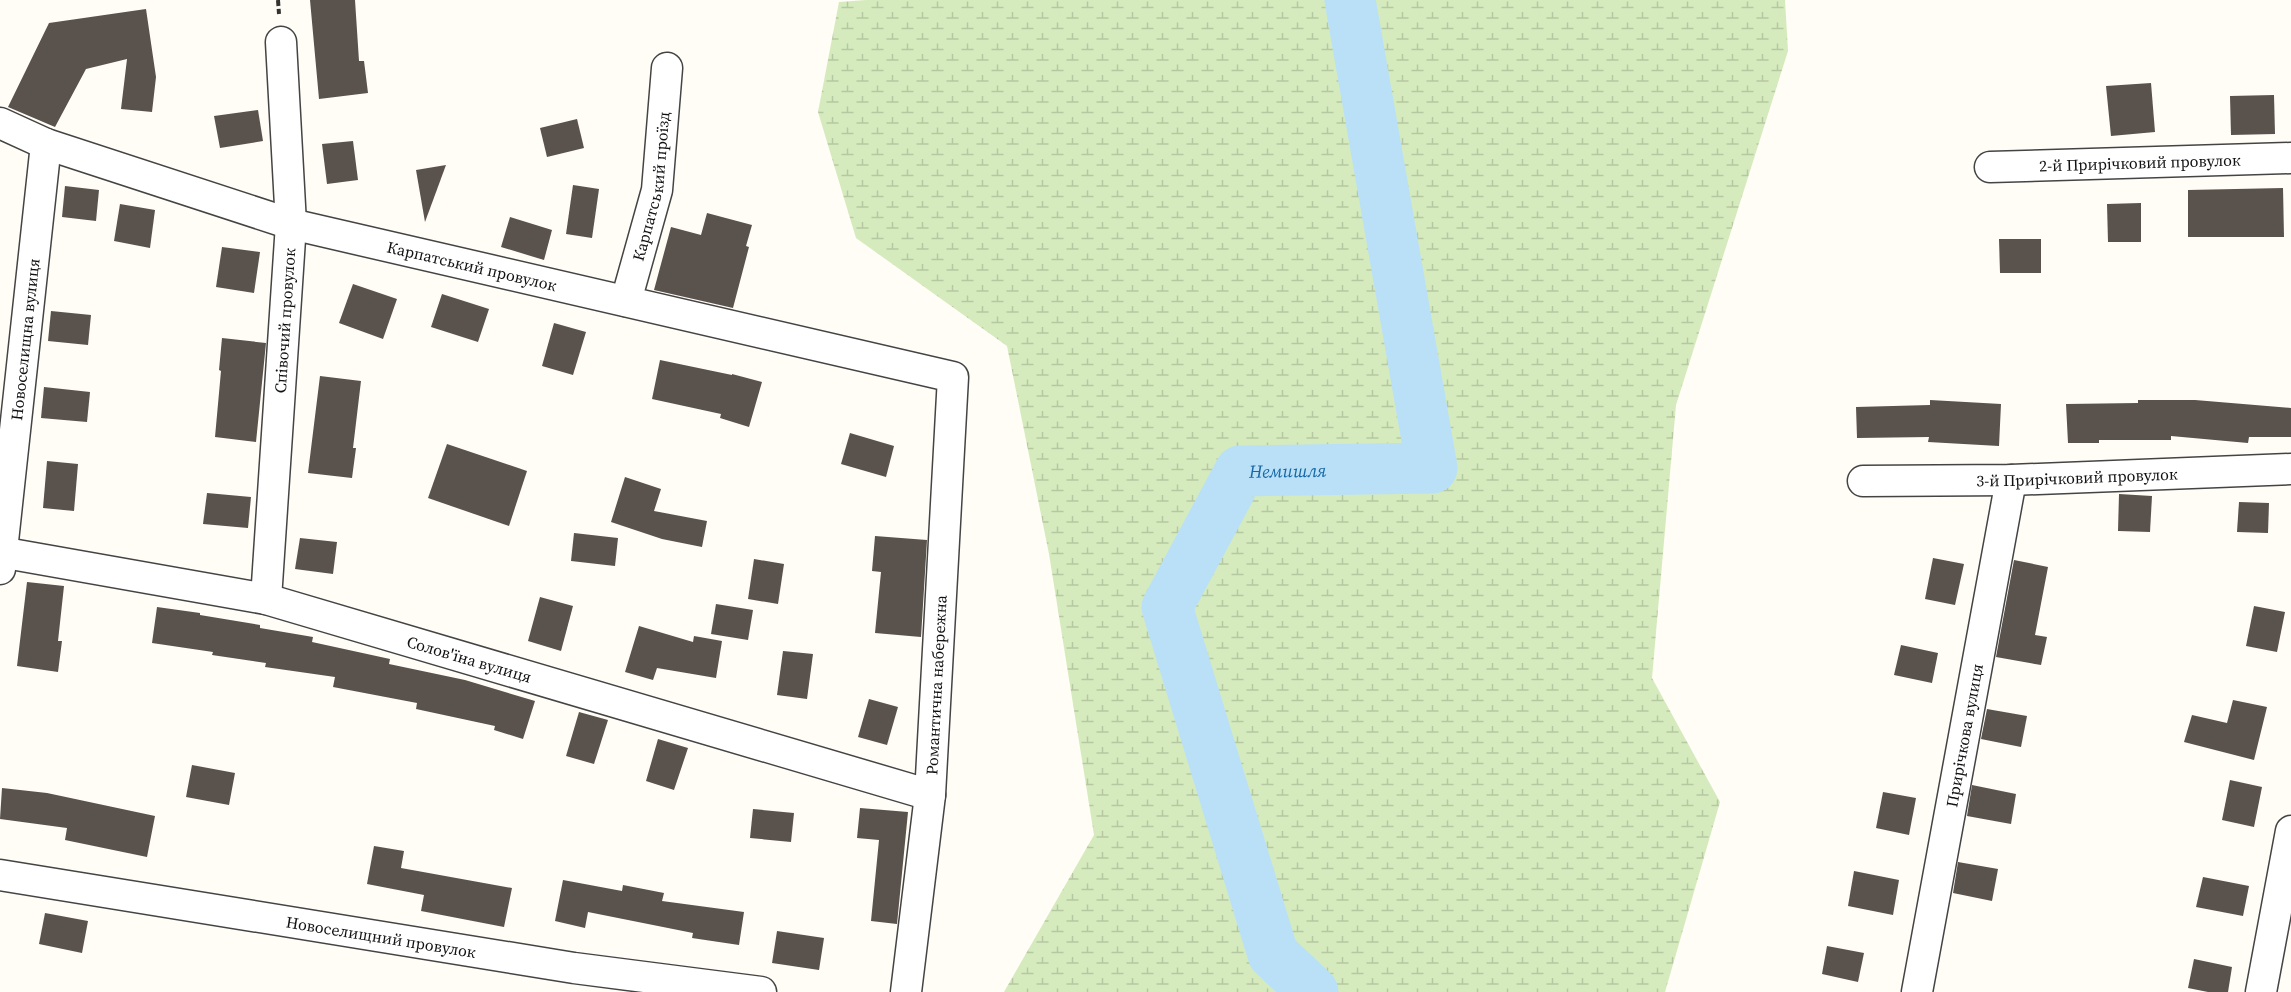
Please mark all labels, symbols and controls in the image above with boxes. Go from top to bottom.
street label: Карпатський проїзд [627,111,674,263]
street label: 2-й Прирічковий провулок [2039,149,2241,177]
street label: Карпатський провулок [385,236,559,296]
street label: Співочий провулок [269,247,300,394]
street label: Новоселищна вулиця [5,257,45,421]
water label: Немишля [1248,457,1327,483]
street label: 3-й Прирічковий провулок [1976,462,2178,491]
street label: Романтична набережна [920,594,952,776]
street label: Солов'їна вулиця [404,630,534,688]
street label: Прирічкова вулиця [1940,662,1988,809]
street label: Новоселищний провулок [284,911,478,963]

